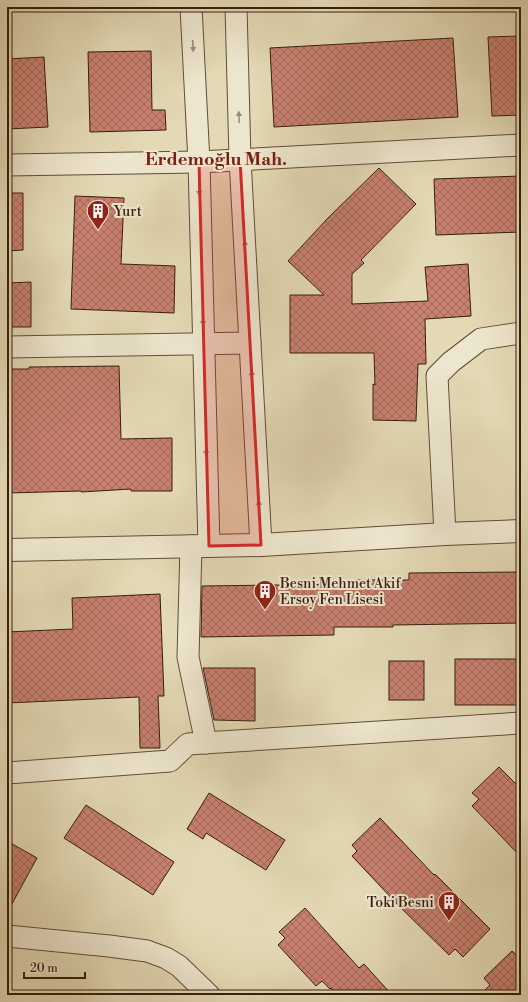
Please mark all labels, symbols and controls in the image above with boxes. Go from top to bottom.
one-way arrow [189,40,196,52]
one-way arrow [236,110,242,123]
district label: Erdemoğlu Mah. [145,148,287,171]
one-way arrow [196,184,203,196]
building icon: Yurt [85,198,111,231]
place label: Yurt [113,203,142,221]
one-way arrow [242,239,248,252]
one-way arrow [200,314,206,327]
one-way arrow [249,369,255,382]
one-way arrow [203,444,210,456]
one-way arrow [256,500,263,512]
place label: Besni Mehmet Akif Ersoy Fen Lisesi [279,575,401,609]
building icon: Besni Mehmet Akif Ersoy Fen Lisesi [252,578,278,611]
building icon: Toki Besni [436,889,462,922]
place label: Toki Besni [367,894,434,912]
scale bar [24,954,85,980]
text: 20 m [30,961,58,976]

